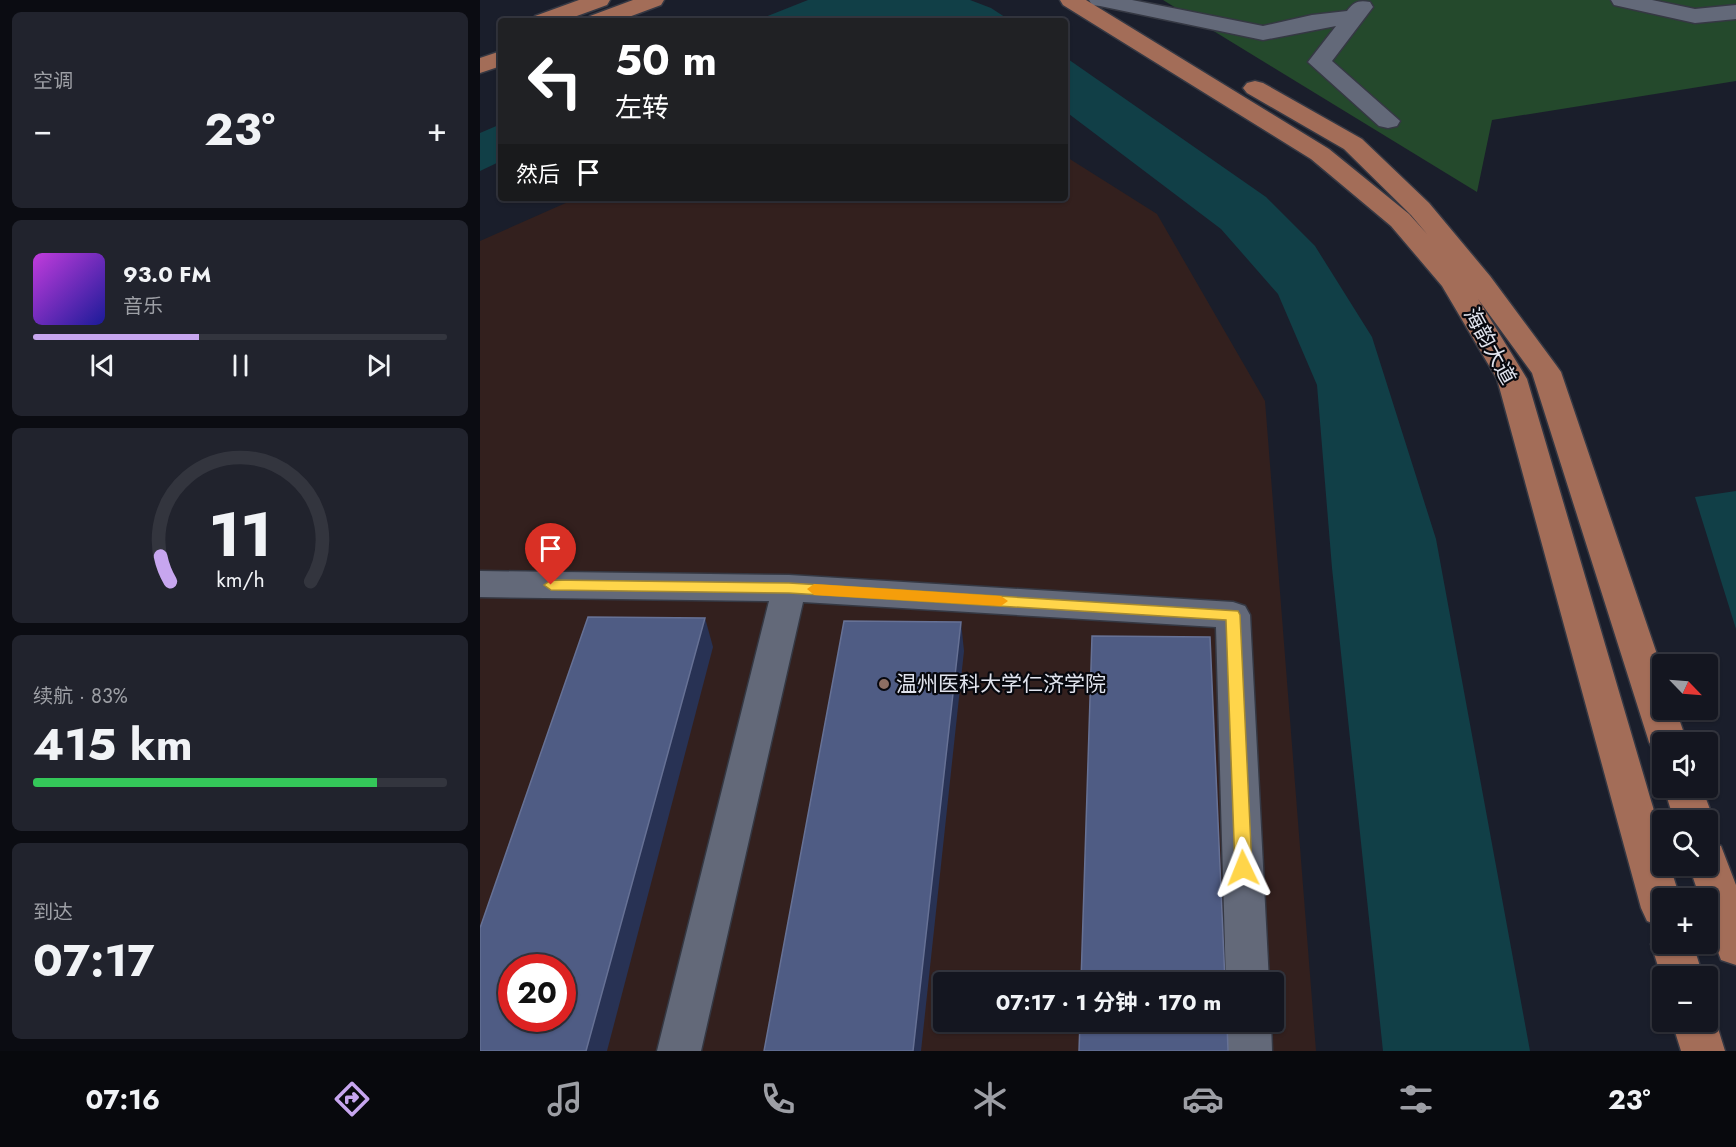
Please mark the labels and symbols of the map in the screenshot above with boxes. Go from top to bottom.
street label: 海韵大道 [1457,302,1523,390]
pin [525,523,576,585]
north arrow [1652,654,1718,720]
place label: 温州医科大学仁济学院 [896,669,1106,699]
marker: 温州医科大学仁济学院 [877,677,891,691]
position arrow [1211,836,1275,900]
speed limit sign: 20 [498,954,576,1032]

